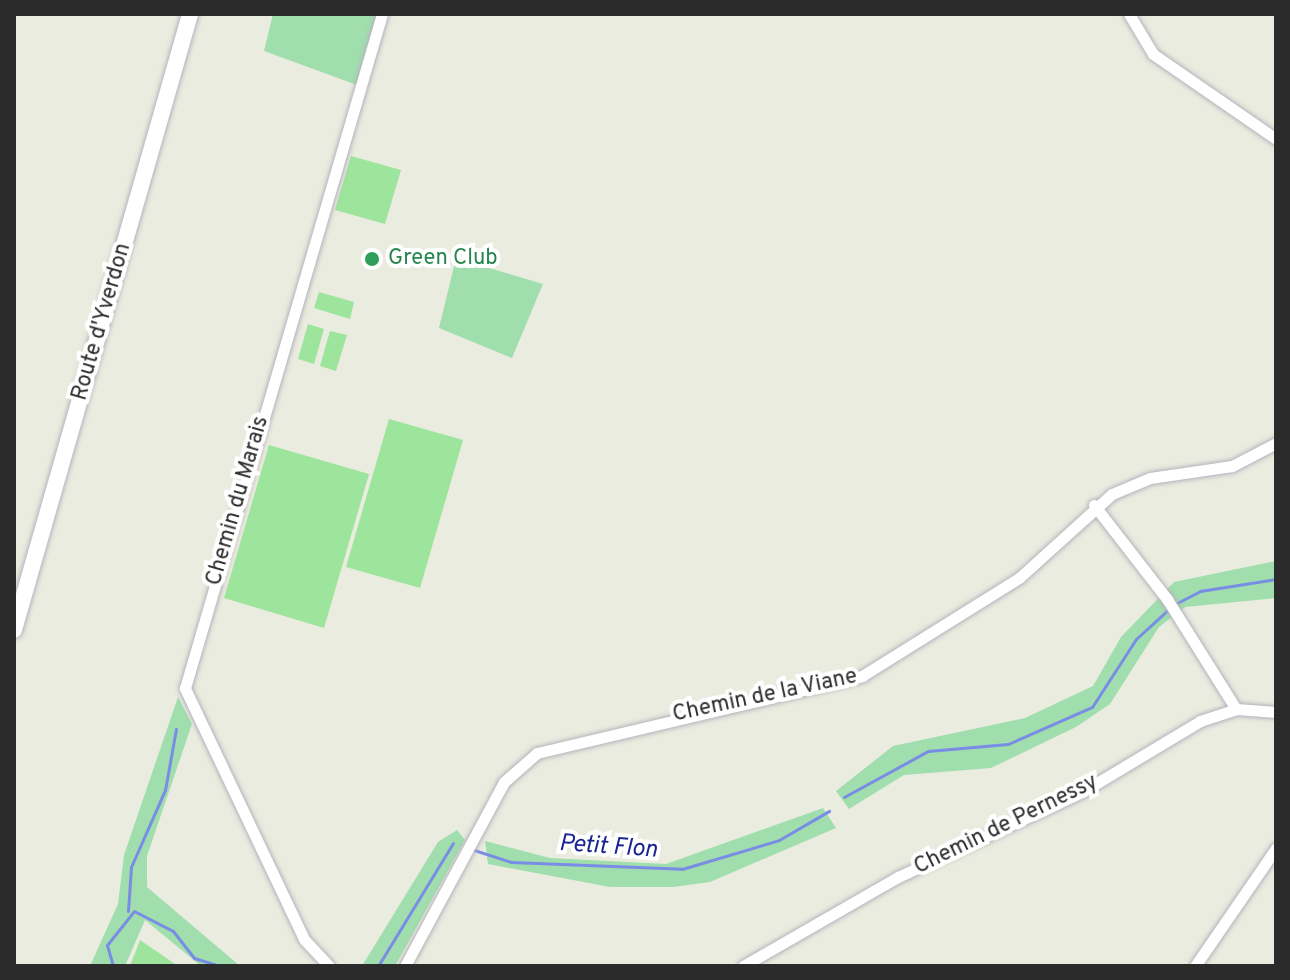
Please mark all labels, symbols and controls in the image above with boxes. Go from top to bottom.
street label: Route d'Yverdon [67,240,137,404]
place label: Green Club [388,246,498,272]
marker: Green Club [363,250,381,268]
street label: Chemin du Marais [201,413,275,589]
street label: Chemin de la Viane [670,663,860,729]
street label: Chemin de Pernessy [910,769,1102,881]
water label: Petit Flon [558,830,658,866]

